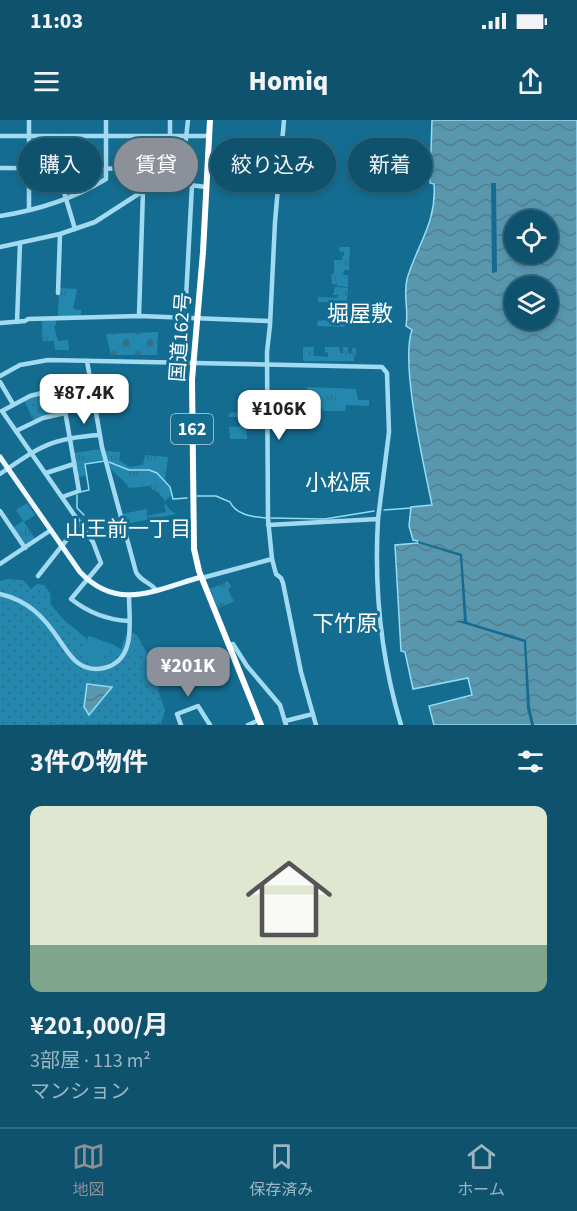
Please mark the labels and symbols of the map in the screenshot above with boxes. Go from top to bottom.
street label: 国道162号 [164,291,198,383]
district label: 堀屋敷 [327,298,393,330]
pin: ¥87.4K [35,374,133,425]
pin: ¥106K [237,390,321,441]
road number: 162 [171,414,213,444]
district label: 小松原 [305,467,371,499]
district label: 山王前一丁目 [65,514,191,544]
district label: 下竹原 [312,608,378,640]
pin: ¥201K [146,647,230,698]

